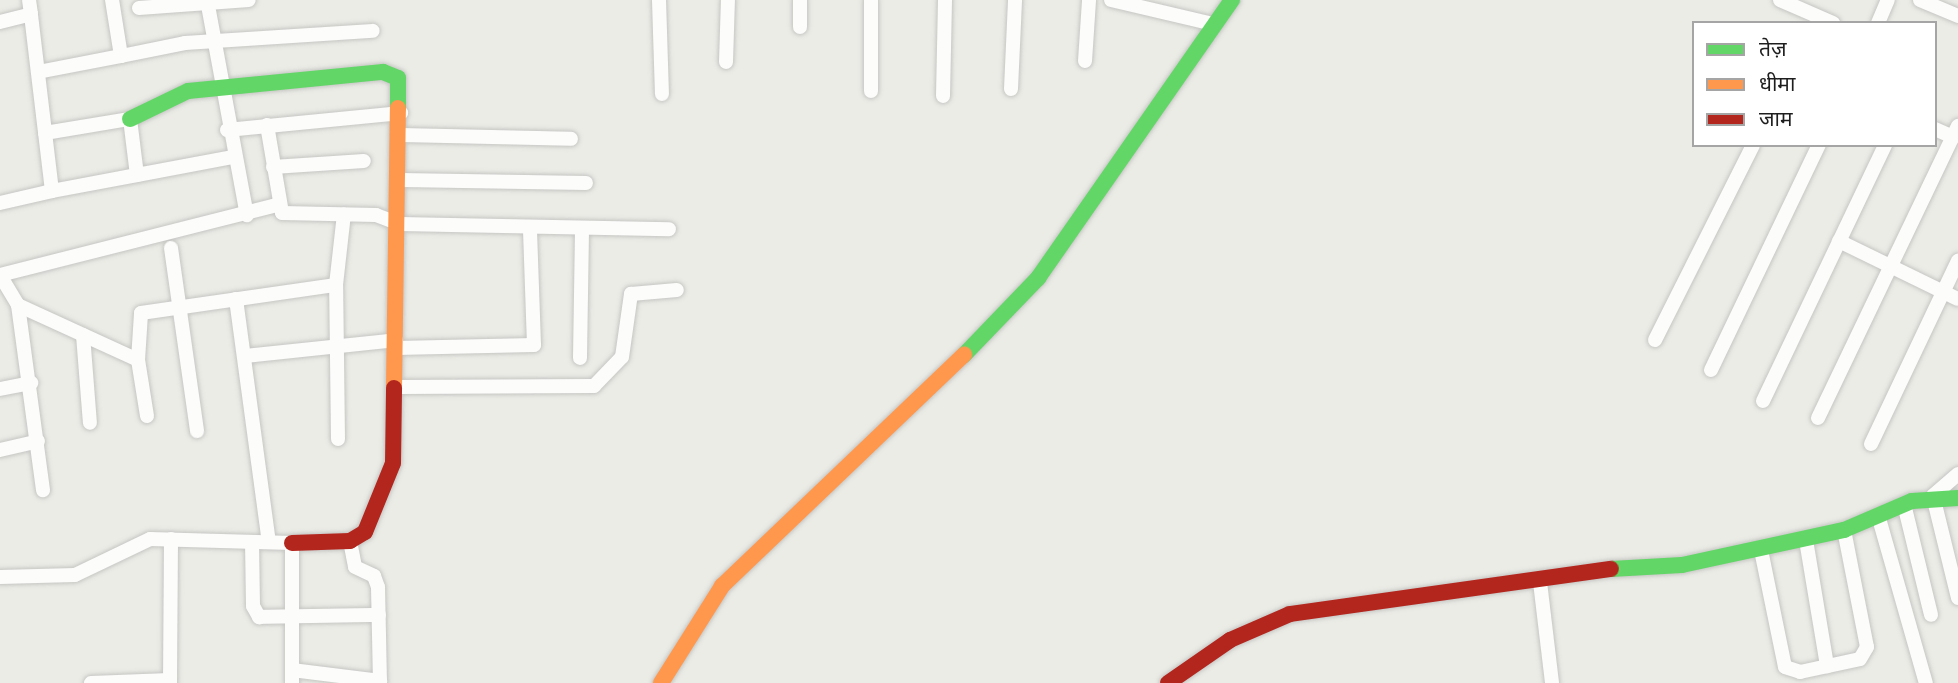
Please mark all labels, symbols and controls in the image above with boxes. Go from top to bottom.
legend [1692,21,1937,147]
text: तेज़ [1759,35,1787,61]
text: धीमा [1759,70,1795,96]
text: जाम [1759,105,1793,131]

